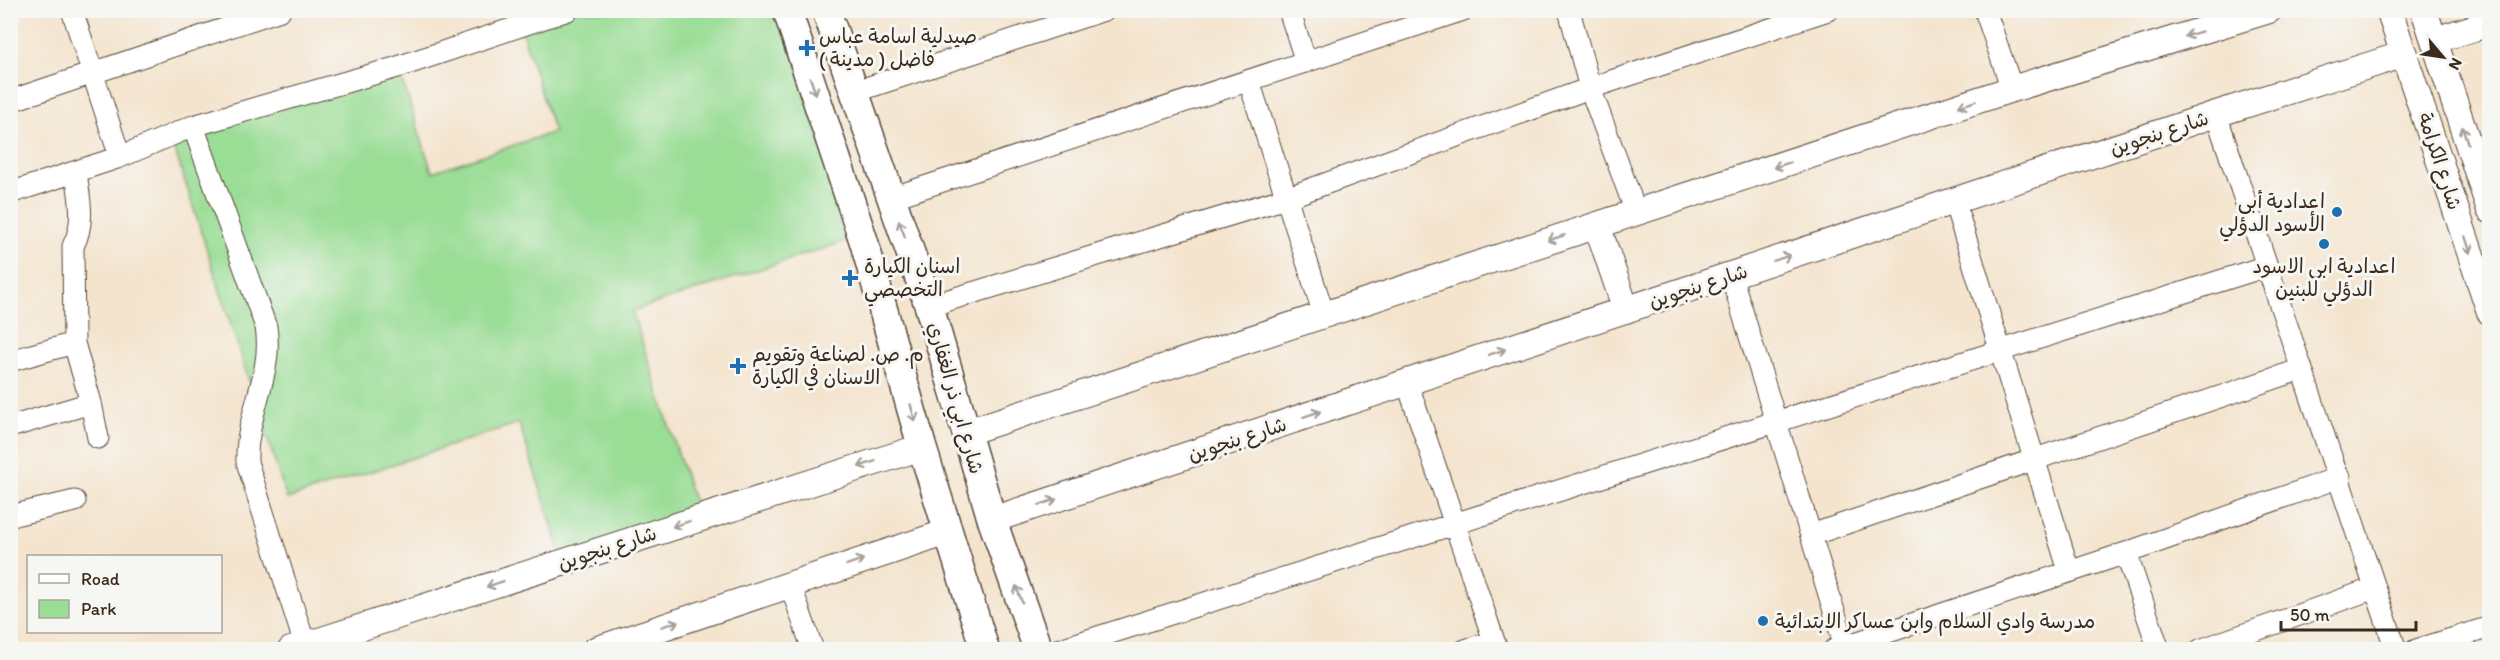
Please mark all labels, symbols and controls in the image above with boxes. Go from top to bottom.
place label: صيدلية اسامة عباس فاضل ( مدينة ) [819,24,977,71]
north arrow [2413,27,2473,87]
one-way arrow [2184,29,2203,40]
marker: صيدلية اسامة عباس فاضل ( مدينة ) [800,41,814,55]
text: N [2445,55,2467,73]
one-way arrow [808,76,819,95]
one-way arrow [1958,99,1977,110]
street label: شارع بنجوين [2107,106,2212,162]
street label: شارع الكرامة [2411,109,2467,213]
one-way arrow [2458,126,2469,145]
one-way arrow [1773,160,1792,171]
place label: اعدادية أبي الأسود الدؤلي [2219,189,2325,242]
marker: اعدادية أبي الأسود الدؤلي [2330,205,2344,219]
one-way arrow [895,220,906,239]
one-way arrow [1547,234,1566,245]
one-way arrow [2463,235,2474,254]
marker: اعدادية ابي الاسود الدؤلي للبنين [2317,237,2331,251]
one-way arrow [1772,251,1791,262]
place label: اسنان الكيارة التخصصي [864,254,960,307]
place label: اعدادية ابي الاسود الدؤلي للبنين [2253,254,2395,307]
street label: شارع بنجوين [1646,259,1751,315]
marker: اسنان الكيارة التخصصي [841,269,859,287]
street label: شارع ابي ذر الغفاري [917,319,989,478]
place label: م. ص. لصناعة وتقويم الاسنان في الكيارة [752,342,924,391]
one-way arrow [1488,346,1507,357]
marker: م. ص. لصناعة وتقويم الاسنان في الكيارة [729,357,747,375]
one-way arrow [908,403,919,422]
one-way arrow [1302,407,1321,418]
street label: شارع بنجوين [1185,412,1290,468]
one-way arrow [858,460,877,471]
one-way arrow [1038,495,1057,506]
one-way arrow [672,519,691,530]
street label: شارع بنجوين [555,521,660,577]
legend [27,555,222,633]
one-way arrow [845,556,864,567]
text: Road [81,568,120,590]
one-way arrow [486,579,505,590]
one-way arrow [1012,586,1023,604]
scale bar [2281,594,2416,632]
text: Park [81,598,116,620]
text: 50 m [2290,604,2330,626]
place label: مدرسة وادي السلام وابن عساكر الابتدائية [1775,609,2095,636]
marker: مدرسة وادي السلام وابن عساكر الابتدائية [1756,614,1770,628]
one-way arrow [660,618,679,629]

